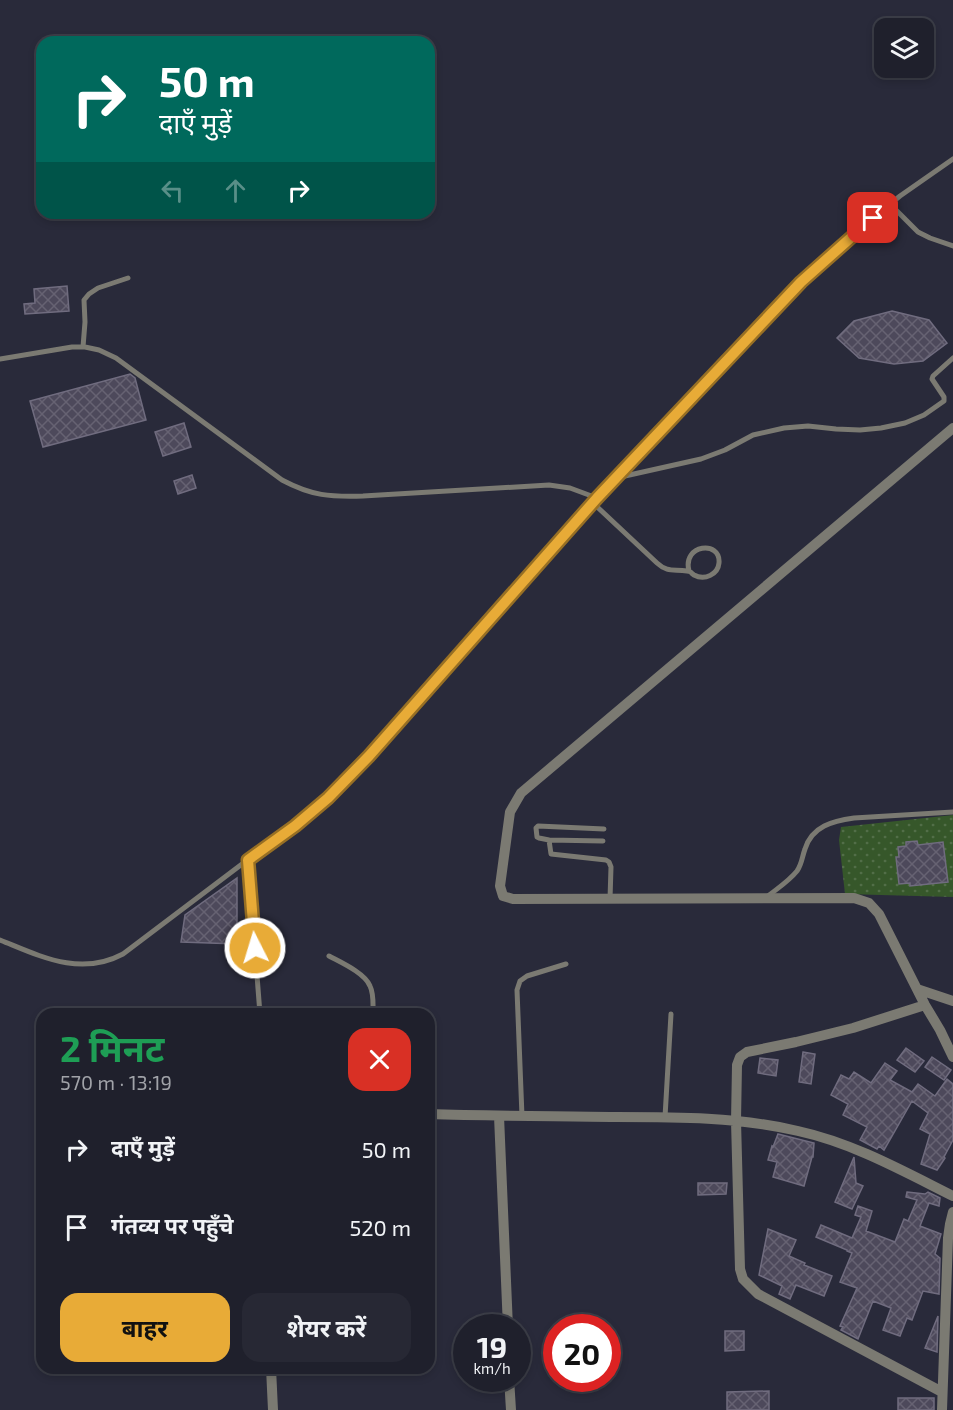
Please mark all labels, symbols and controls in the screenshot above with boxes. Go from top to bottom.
map controls [874,18,934,78]
button: layers [874,18,934,78]
text: 50 m [159,55,255,105]
icon: right [60,60,138,138]
text: दाएँ मुड़ें [159,106,232,138]
icon: left [156,174,189,207]
icon: ahead [219,174,252,207]
icon: right [282,174,315,207]
pin [847,192,898,243]
icon: arrive [856,201,889,234]
position arrow [223,916,287,980]
text: 2 मिनट [60,1026,164,1069]
button: close [348,1028,411,1091]
text: 570 m · 13:19 [60,1070,172,1094]
icon: right [60,1133,93,1166]
text: दाएँ मुड़ें [111,1134,175,1160]
text: 50 m [362,1136,411,1162]
icon: arrive [60,1211,93,1244]
text: गंतव्य पर पहुँचे [111,1212,234,1238]
text: 520 m [349,1214,411,1240]
button: बाहर [60,1293,230,1362]
button: शेयर करें [242,1293,411,1362]
speed limit sign: 20 [543,1314,621,1392]
text: 19 [477,1328,507,1364]
text: km/h [473,1359,511,1377]

